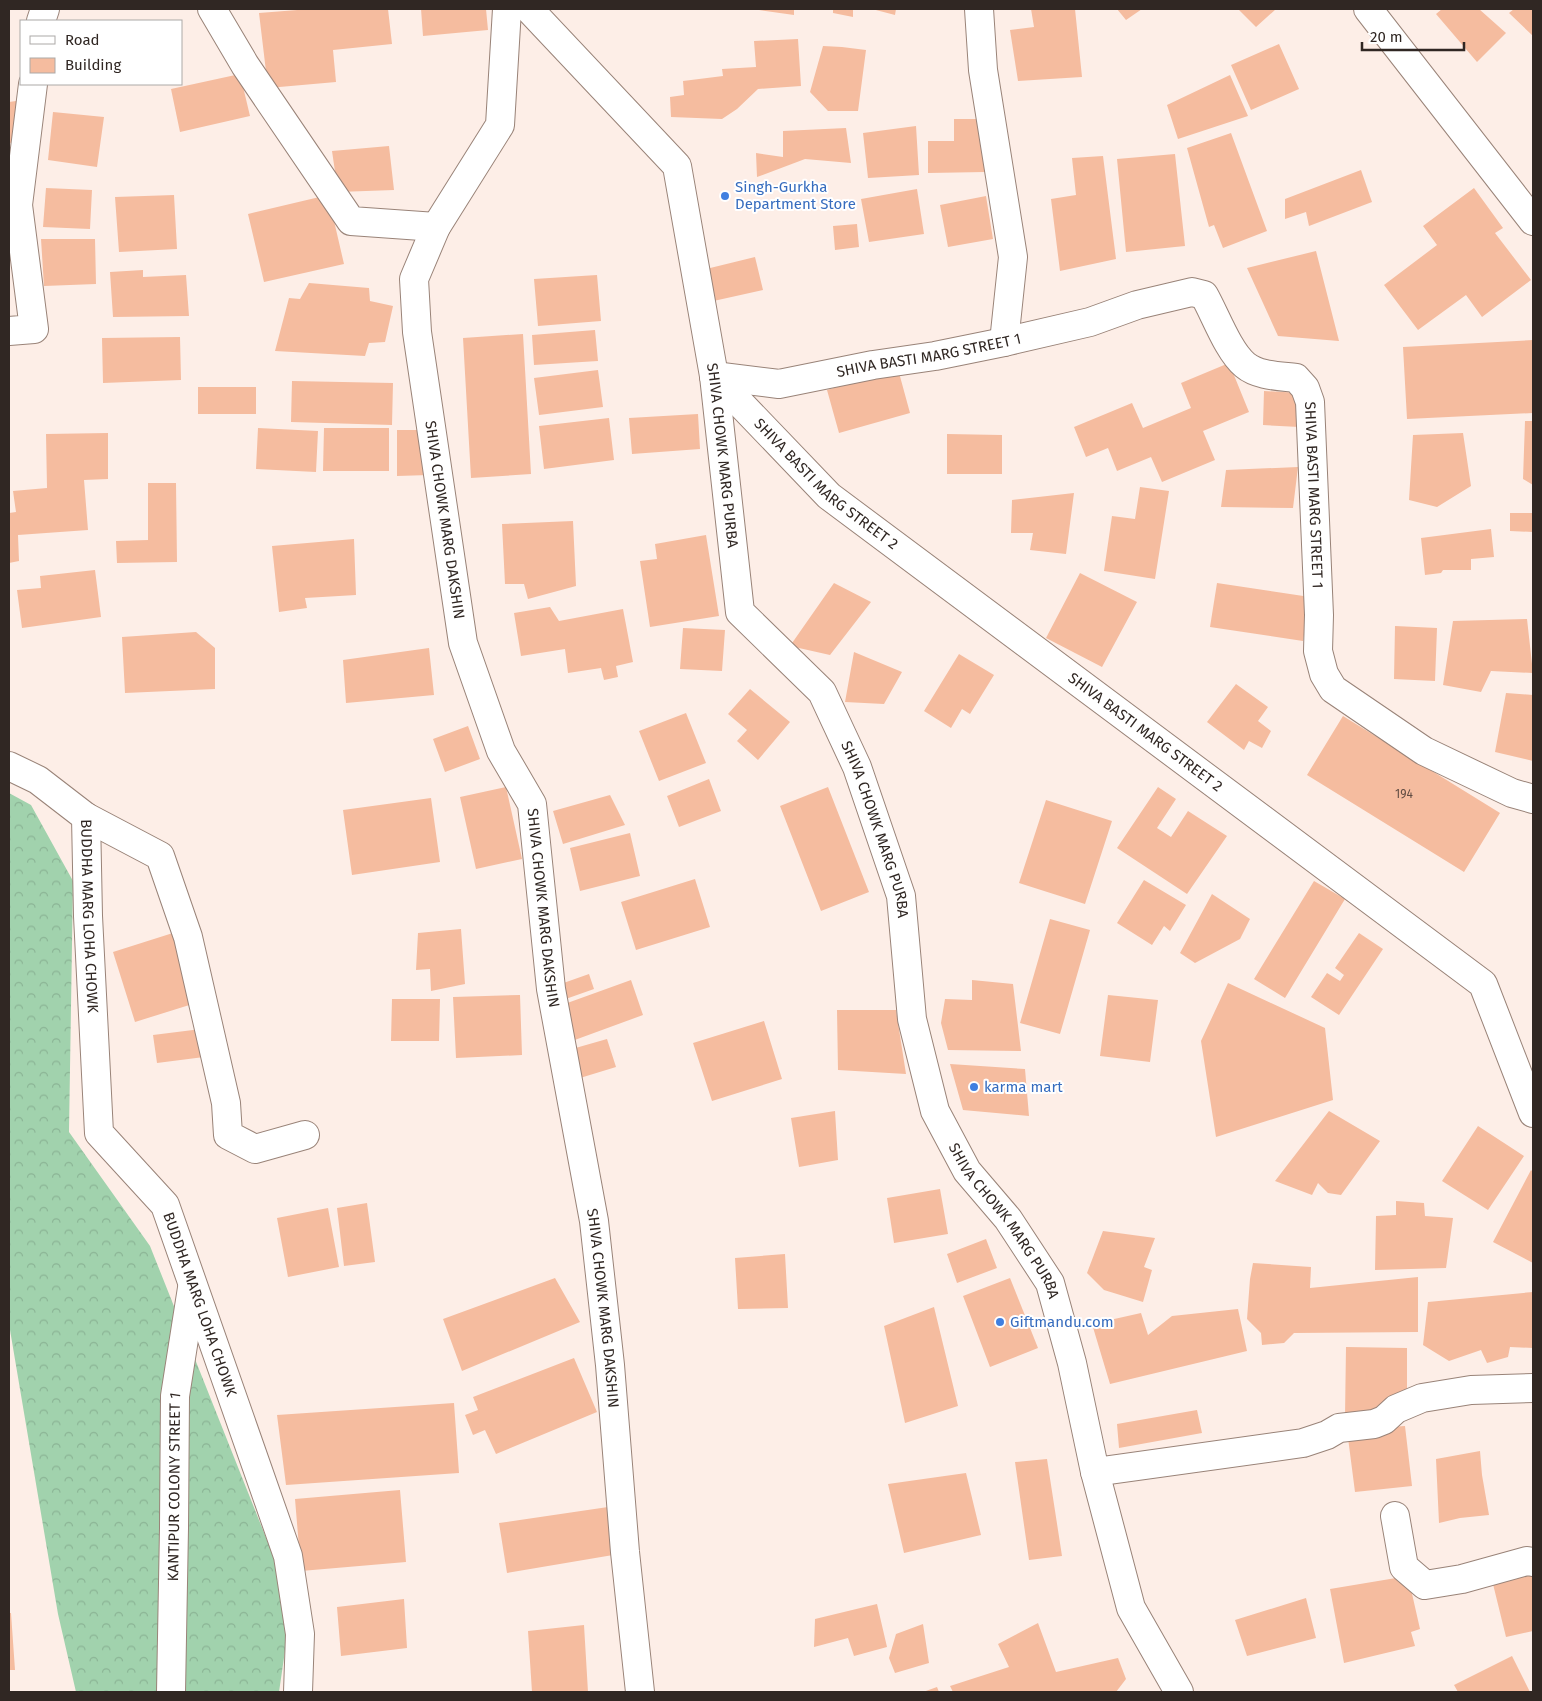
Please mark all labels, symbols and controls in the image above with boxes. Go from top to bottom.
legend [20,20,182,85]
scale bar [1362,20,1464,52]
text: 20 m [1370,28,1403,46]
text: Road [65,31,100,49]
text: Building [65,56,121,74]
place label: Singh-Gurkha Department Store [735,178,856,213]
marker: Singh-Gurkha Department Store [719,190,731,202]
street label: SHIVA BASTI MARG STREET 1 [835,329,1023,381]
street label: SHIVA CHOWK MARG PURBA [703,362,742,549]
street label: SHIVA BASTI MARG STREET 1 [1301,401,1327,589]
street label: SHIVA BASTI MARG STREET 2 [750,415,902,553]
street label: SHIVA CHOWK MARG DAKSHIN [421,419,468,620]
street label: SHIVA BASTI MARG STREET 2 [1065,669,1226,796]
street label: SHIVA CHOWK MARG PURBA [837,738,912,919]
house number: 194 [1395,787,1413,801]
street label: SHIVA CHOWK MARG DAKSHIN [523,807,563,1009]
street label: BUDDHA MARG LOHA CHOWK [77,819,102,1014]
place label: karma mart [984,1078,1063,1096]
marker: karma mart [968,1081,980,1093]
street label: SHIVA CHOWK MARG PURBA [945,1140,1063,1301]
street label: SHIVA CHOWK MARG DAKSHIN [583,1207,622,1409]
street label: BUDDHA MARG LOHA CHOWK [159,1210,240,1399]
place label: Giftmandu.com [1010,1313,1114,1331]
marker: Giftmandu.com [994,1316,1006,1328]
street label: KANTIPUR COLONY STREET 1 [164,1391,184,1582]

